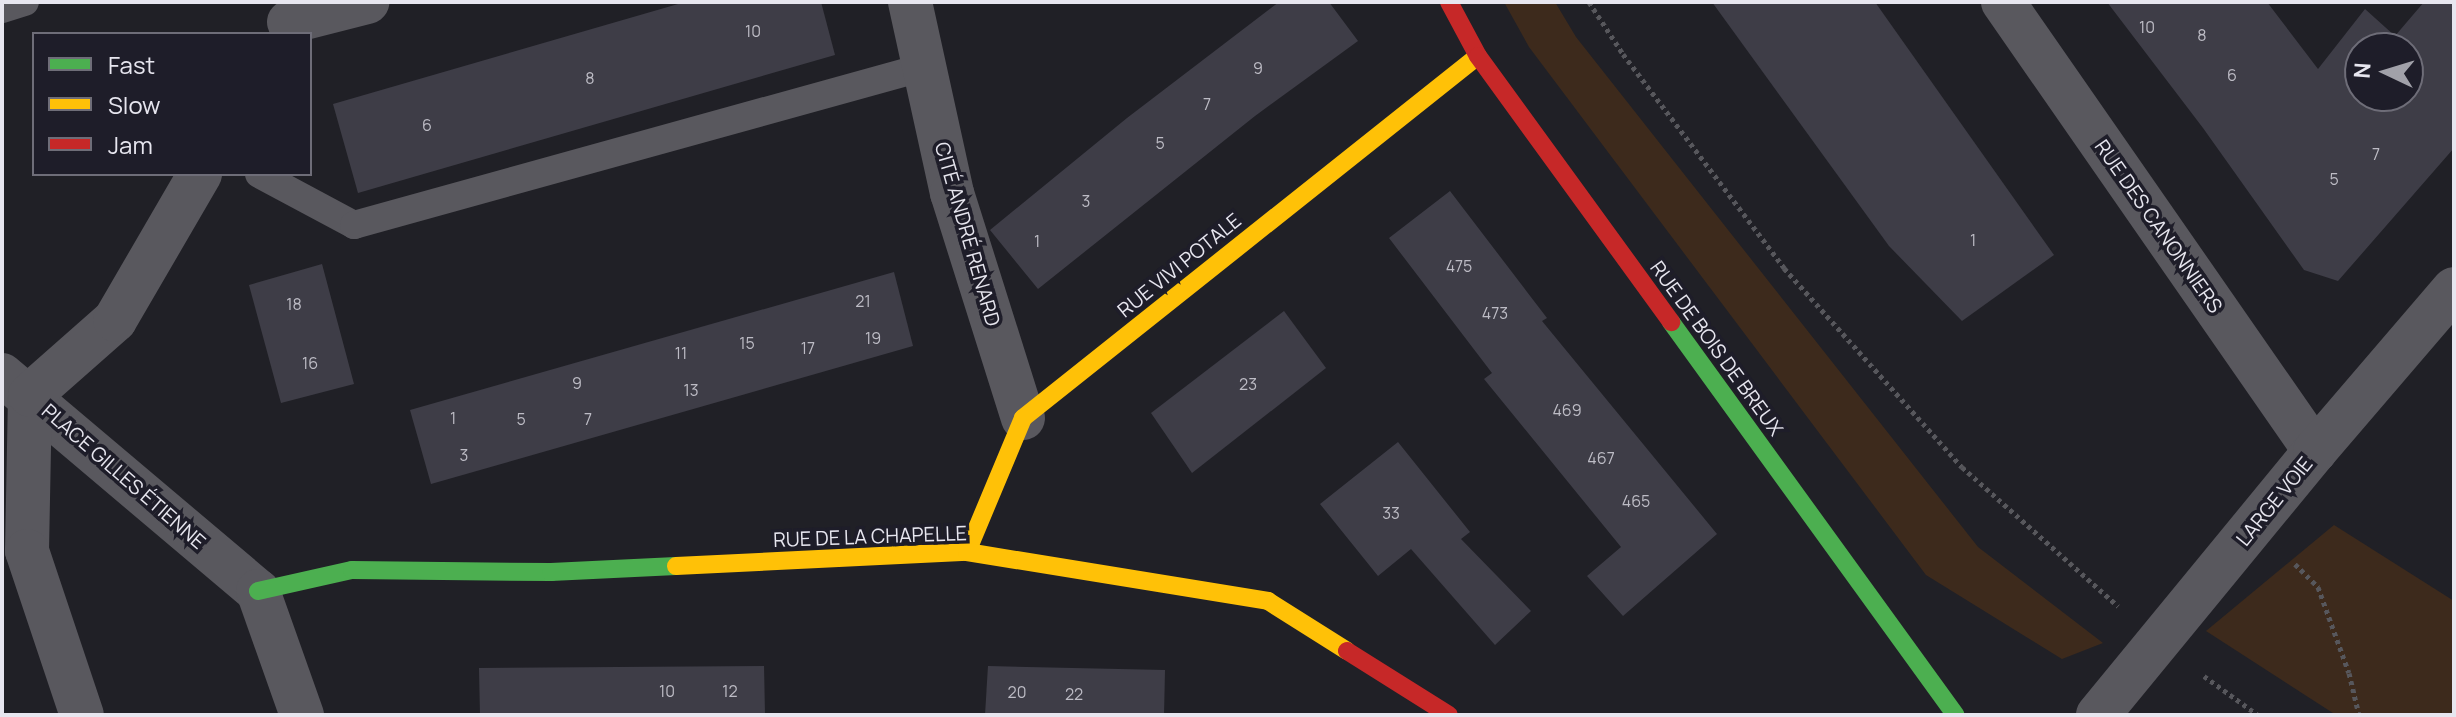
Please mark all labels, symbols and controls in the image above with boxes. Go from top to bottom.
house number: 10 [2139,17,2155,37]
house number: 10 [745,21,761,41]
house number: 8 [2197,25,2207,45]
legend [32,32,312,176]
north arrow [2344,32,2424,112]
text: Fast [108,48,155,81]
house number: 9 [1253,58,1263,78]
text: N [2347,62,2378,79]
house number: 6 [2227,65,2237,85]
house number: 8 [585,68,595,88]
text: Slow [108,88,161,121]
house number: 7 [1203,94,1211,114]
house number: 6 [422,115,432,135]
text: Jam [108,128,153,161]
house number: 5 [1155,133,1165,153]
street label: RUE DES CANONNIERS [2090,135,2228,317]
street label: CITÉ ANDRÉ RENARD [930,139,1006,329]
house number: 7 [2372,144,2380,164]
house number: 5 [2329,169,2339,189]
house number: 3 [1082,191,1090,211]
street label: RUE VIVI POTALE [1113,208,1245,322]
house number: 1 [1970,230,1976,250]
house number: 1 [1034,231,1040,251]
house number: 475 [1446,256,1472,276]
street label: RUE DE BOIS DE BREUX [1646,256,1788,440]
house number: 21 [855,291,871,311]
house number: 18 [286,294,302,314]
house number: 473 [1482,303,1508,323]
house number: 19 [865,328,881,348]
house number: 15 [739,333,755,353]
house number: 17 [801,338,815,358]
house number: 11 [675,343,687,363]
house number: 16 [302,353,318,373]
house number: 9 [572,373,582,393]
house number: 23 [1239,374,1257,394]
house number: 13 [683,380,699,400]
street label: PLACE GILLES ÉTIENNE [37,398,211,554]
house number: 469 [1552,400,1582,420]
house number: 1 [450,408,456,428]
house number: 5 [516,409,526,429]
house number: 7 [584,409,592,429]
house number: 3 [460,445,468,465]
house number: 467 [1587,448,1615,468]
street label: LARGE VOIE [2231,452,2317,550]
house number: 465 [1622,491,1650,511]
house number: 33 [1382,503,1400,523]
street label: RUE DE LA CHAPELLE [773,521,967,551]
house number: 10 [659,681,675,701]
house number: 12 [722,681,738,701]
house number: 20 [1008,682,1026,702]
house number: 22 [1065,684,1083,704]

